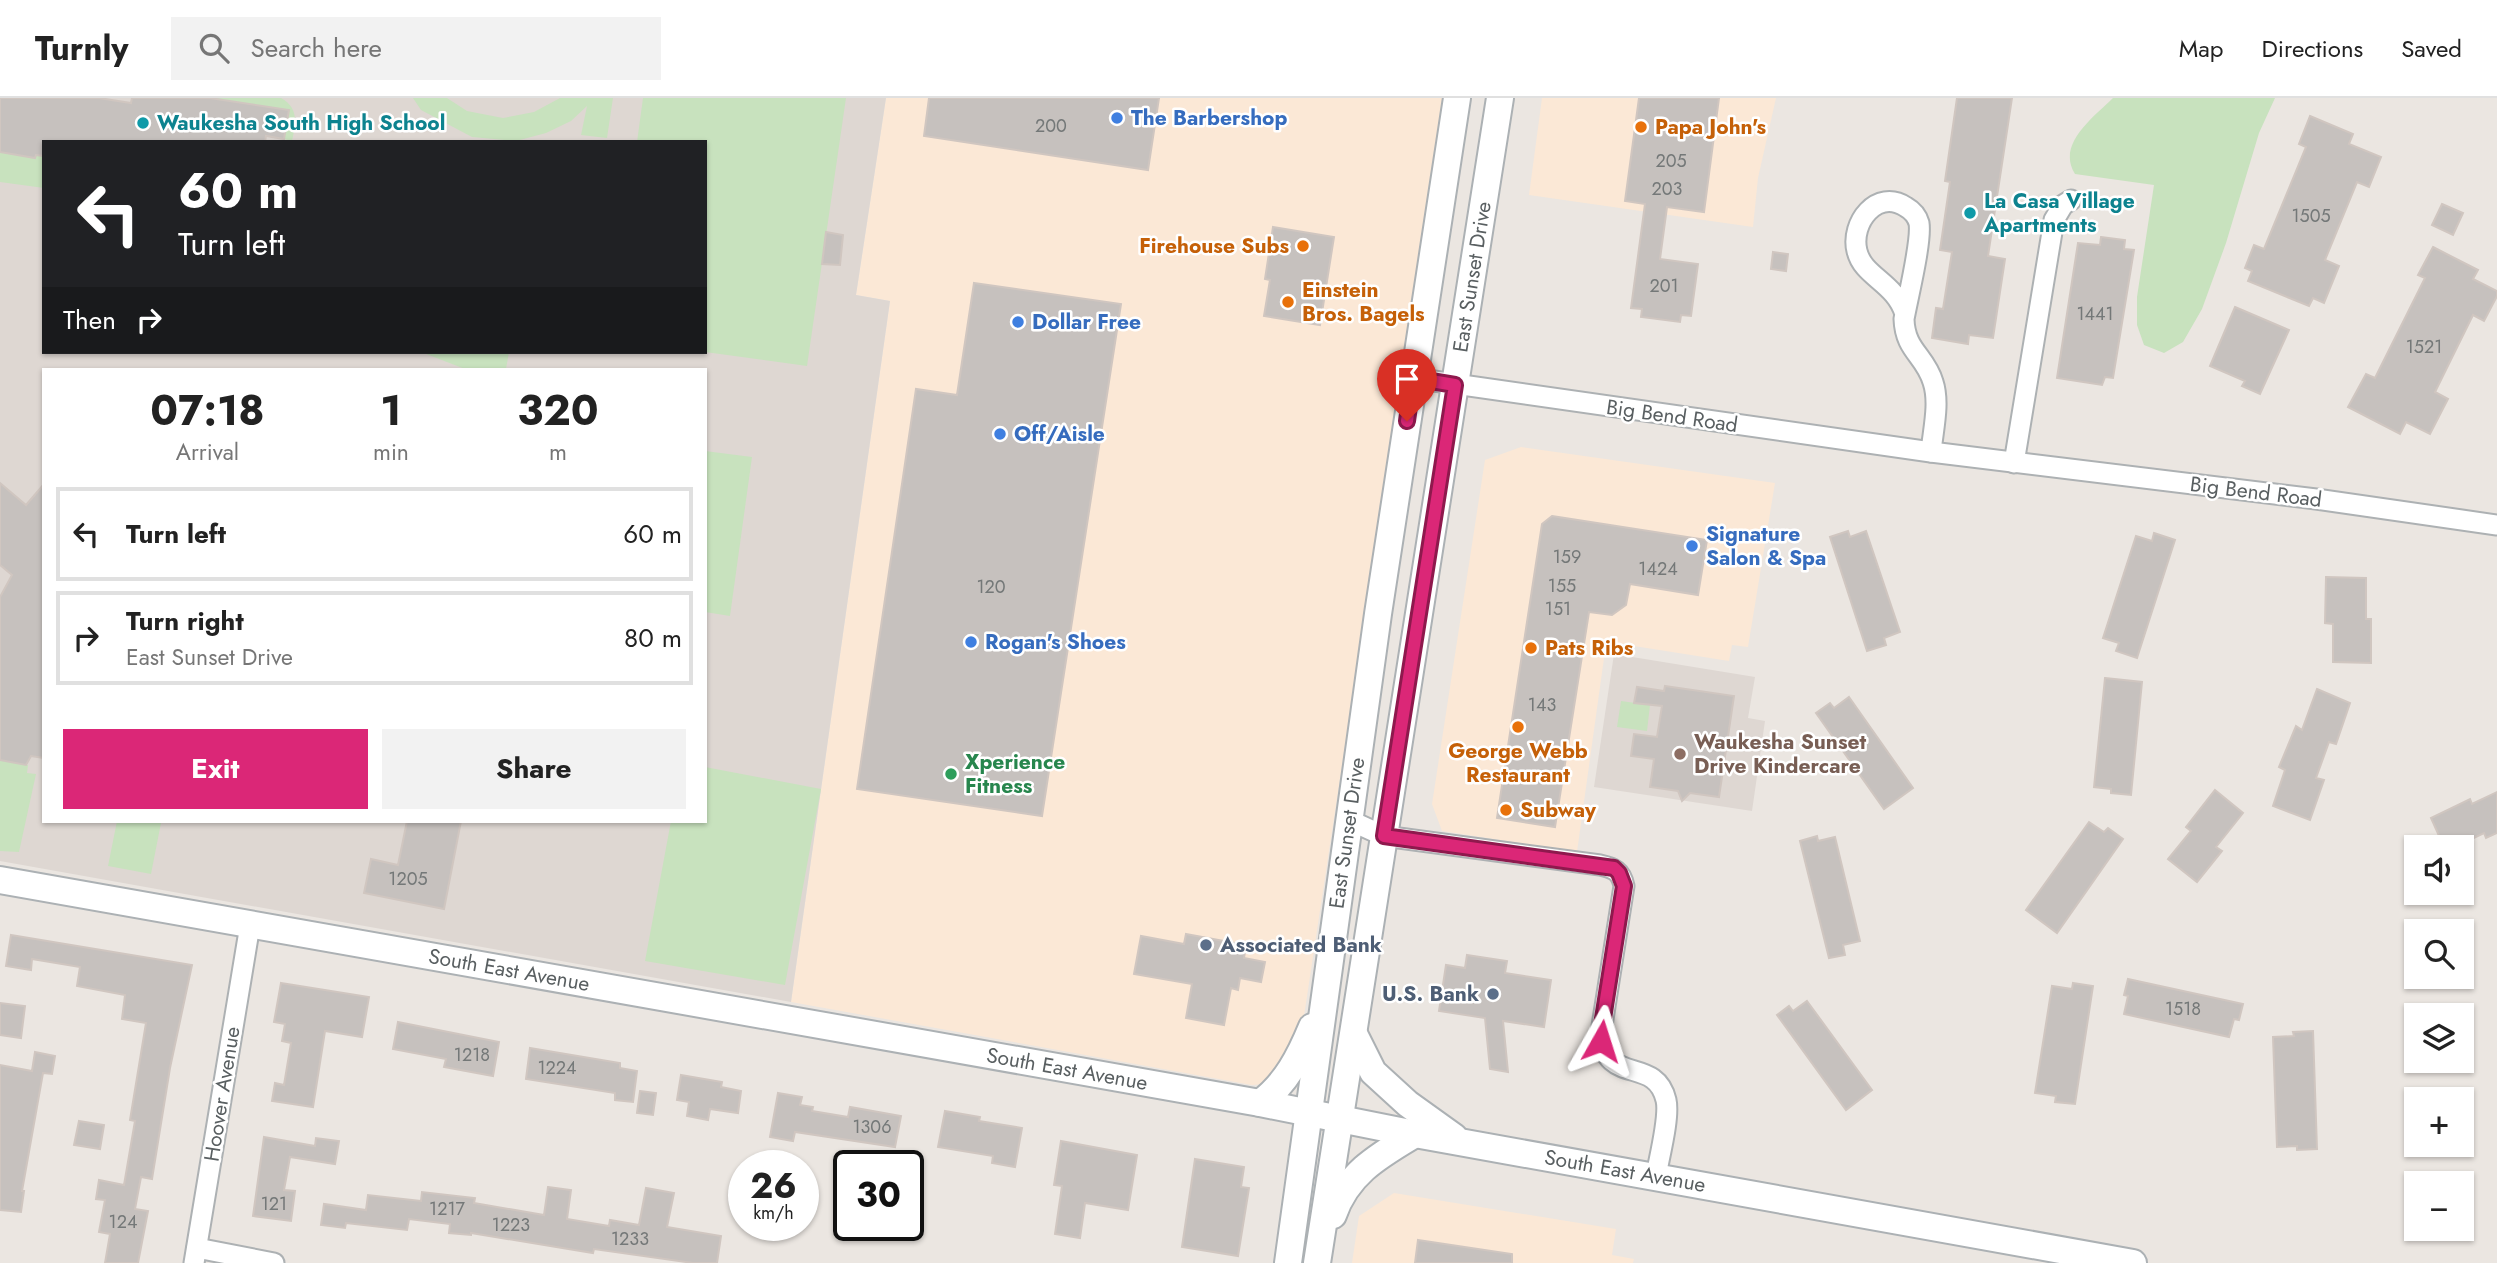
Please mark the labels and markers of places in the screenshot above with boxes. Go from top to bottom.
place label: The Barbershop [1131,103,1287,133]
place label: Waukesha South High School [157,108,445,138]
marker: The Barbershop [1109,110,1125,126]
place label: Papa John's [1655,112,1766,142]
marker: Waukesha South High School [135,115,151,131]
marker: Papa John's [1633,119,1649,135]
place label: La Casa Village Apartments [1983,186,2135,240]
marker: La Casa Village Apartments [1962,205,1978,221]
place label: Firehouse Subs [1139,231,1289,261]
marker: Firehouse Subs [1295,238,1311,254]
place label: Einstein Bros. Bagels [1302,275,1425,329]
marker: Einstein Bros. Bagels [1280,294,1296,310]
place label: Dollar Free [1032,307,1141,337]
marker: Dollar Free [1010,314,1026,330]
pin [1377,349,1437,421]
place label: Off/Aisle [1014,419,1105,449]
marker: Off/Aisle [992,426,1008,442]
place label: Signature Salon & Spa [1706,519,1826,573]
marker: Signature Salon & Spa [1684,538,1700,554]
place label: Rogan's Shoes [985,627,1126,657]
place label: Pats Ribs [1545,633,1634,663]
marker: Rogan's Shoes [963,634,979,650]
marker: Pats Ribs [1523,640,1539,656]
marker: George Webb Restaurant [1510,719,1526,735]
place label: Waukesha Sunset Drive Kindercare [1694,727,1867,781]
place label: George Webb Restaurant [1448,736,1588,790]
marker: Waukesha Sunset Drive Kindercare [1672,746,1688,762]
place label: Xperience Fitness [965,747,1065,801]
marker: Xperience Fitness [943,766,959,782]
place label: Subway [1520,795,1597,825]
marker: Subway [1498,802,1514,818]
place label: Associated Bank [1219,930,1382,960]
marker: Associated Bank [1198,937,1214,953]
place label: U.S. Bank [1382,979,1479,1009]
marker: U.S. Bank [1485,986,1501,1002]

